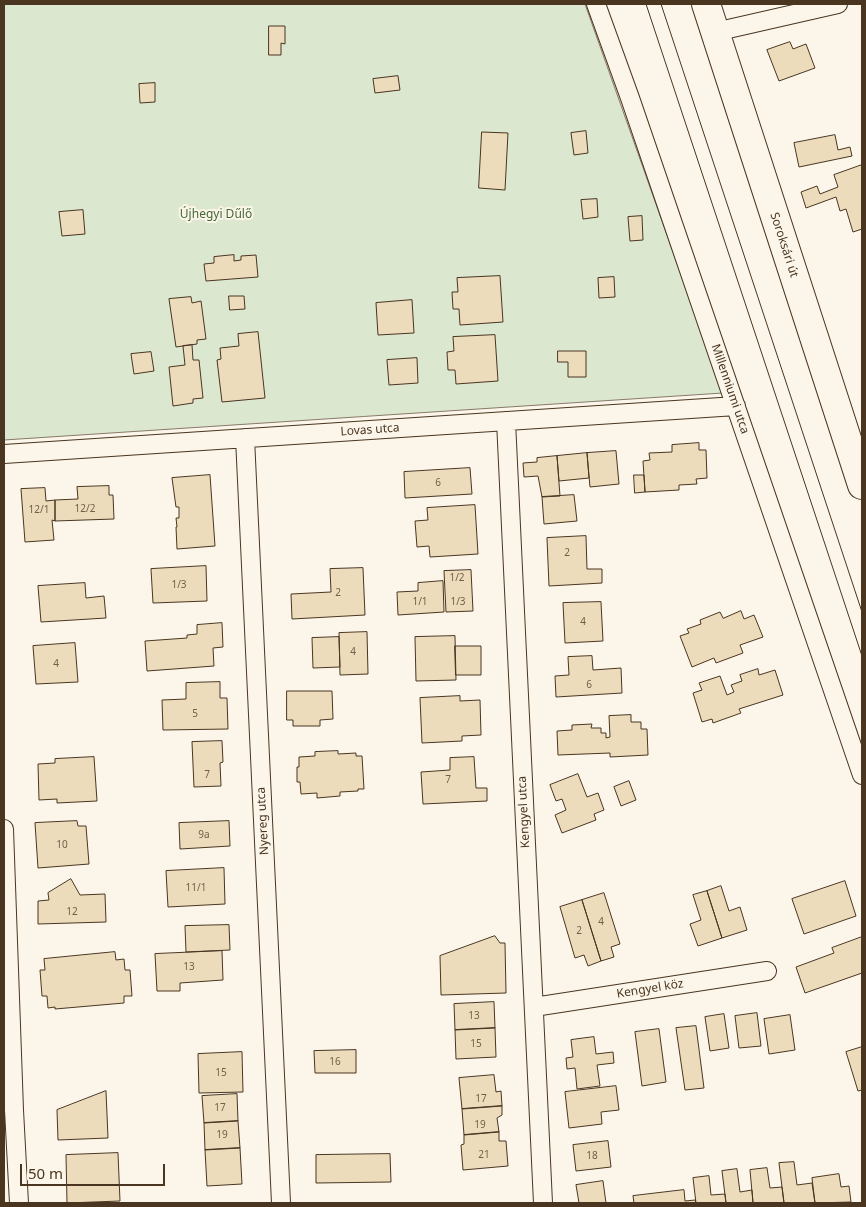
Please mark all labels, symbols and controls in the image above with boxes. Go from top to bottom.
park label: Újhegyi Dűlő [180,208,252,222]
street label: Soroksári út [767,211,801,279]
street label: Millenniumi utca [708,342,752,436]
street label: Lovas utca [340,421,400,439]
house number: 6 [435,477,441,489]
house number: 12/2 [75,503,95,515]
house number: 12/1 [29,504,49,516]
house number: 2 [564,547,570,559]
house number: 1/2 [449,572,465,584]
house number: 1/3 [171,579,187,591]
house number: 2 [335,587,341,599]
house number: 1/1 [412,596,428,608]
house number: 1/3 [450,596,466,608]
house number: 4 [580,616,586,628]
house number: 4 [350,646,356,658]
house number: 4 [53,658,59,670]
house number: 6 [586,679,592,691]
house number: 5 [192,708,198,720]
house number: 7 [204,769,210,781]
house number: 7 [445,774,451,786]
street label: Kengyel utca [515,776,533,848]
street label: Nyereg utca [254,787,272,855]
house number: 9a [198,829,210,841]
house number: 10 [56,839,68,851]
house number: 11/1 [186,882,206,894]
house number: 12 [66,906,78,918]
house number: 4 [598,916,604,928]
house number: 2 [576,925,582,937]
house number: 13 [183,961,195,973]
street label: Kengyel köz [616,977,684,1001]
house number: 13 [468,1010,480,1022]
house number: 15 [470,1038,482,1050]
house number: 16 [329,1056,341,1068]
house number: 15 [215,1067,227,1079]
house number: 17 [475,1093,487,1105]
house number: 17 [214,1102,226,1114]
house number: 19 [474,1119,486,1131]
house number: 19 [216,1129,228,1141]
house number: 21 [478,1149,490,1161]
house number: 18 [586,1150,598,1162]
scale bar [22,1154,168,1186]
text: 50 m [28,1163,63,1183]

